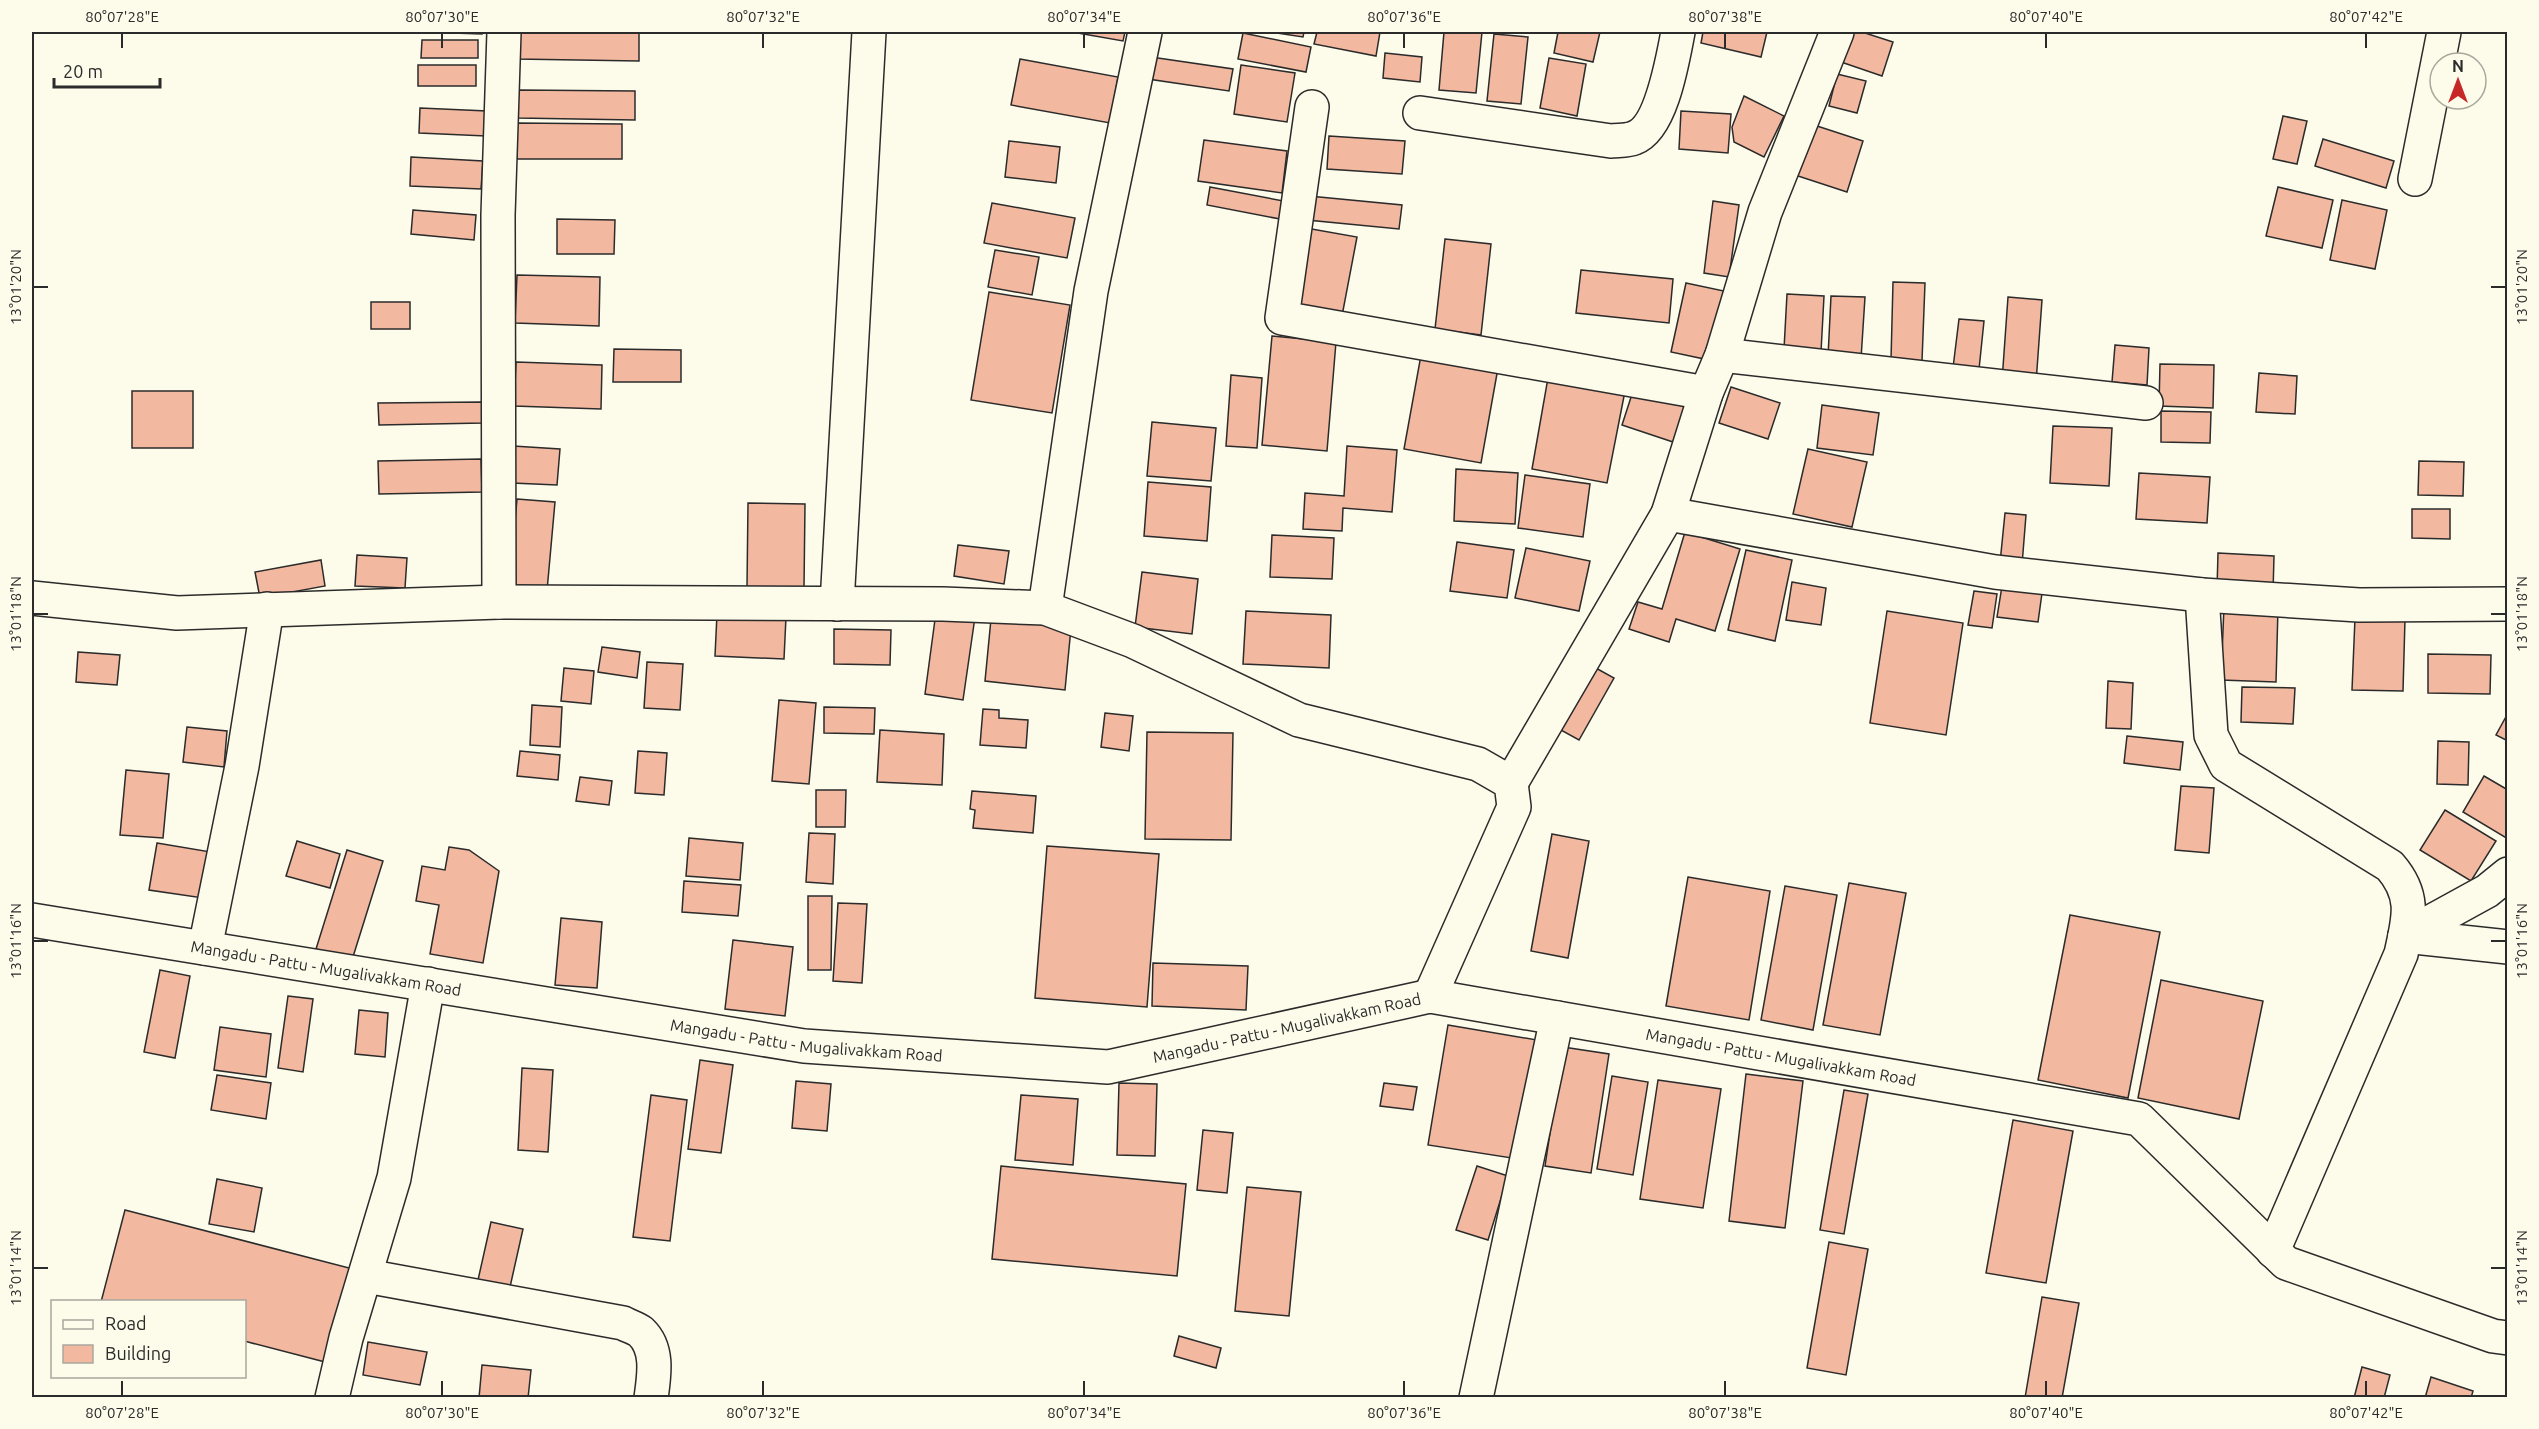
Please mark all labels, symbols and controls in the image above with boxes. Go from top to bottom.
text: 80°07'28"E [85,8,159,25]
text: 80°07'30"E [405,8,479,25]
text: 80°07'32"E [726,8,800,25]
text: 80°07'34"E [1047,8,1121,25]
text: 80°07'36"E [1367,8,1441,25]
text: 80°07'38"E [1688,8,1762,25]
text: 80°07'40"E [2009,8,2083,25]
text: 80°07'42"E [2329,8,2403,25]
scale bar [54,51,160,89]
north arrow [2428,51,2488,111]
text: N [2452,57,2464,75]
text: 20 m [63,61,103,81]
text: 13°01'20"N [7,249,24,325]
text: 13°01'20"N [2513,249,2530,325]
text: 13°01'18"N [7,576,24,652]
text: 13°01'18"N [2513,576,2530,652]
text: 13°01'16"N [7,903,24,979]
text: 13°01'16"N [2513,903,2530,979]
street label: Mangadu - Pattu - Mugalivakkam Road [189,937,463,999]
street label: Mangadu - Pattu - Mugalivakkam Road [1151,989,1422,1066]
street label: Mangadu - Pattu - Mugalivakkam Road [669,1015,943,1065]
street label: Mangadu - Pattu - Mugalivakkam Road [1645,1025,1918,1089]
text: 13°01'14"N [7,1230,24,1306]
text: 13°01'14"N [2513,1230,2530,1306]
legend [51,1300,246,1378]
text: Road [105,1313,147,1333]
text: Building [105,1343,171,1363]
text: 80°07'28"E [85,1404,159,1421]
text: 80°07'30"E [405,1404,479,1421]
text: 80°07'32"E [726,1404,800,1421]
text: 80°07'34"E [1047,1404,1121,1421]
text: 80°07'36"E [1367,1404,1441,1421]
text: 80°07'38"E [1688,1404,1762,1421]
text: 80°07'40"E [2009,1404,2083,1421]
text: 80°07'42"E [2329,1404,2403,1421]

